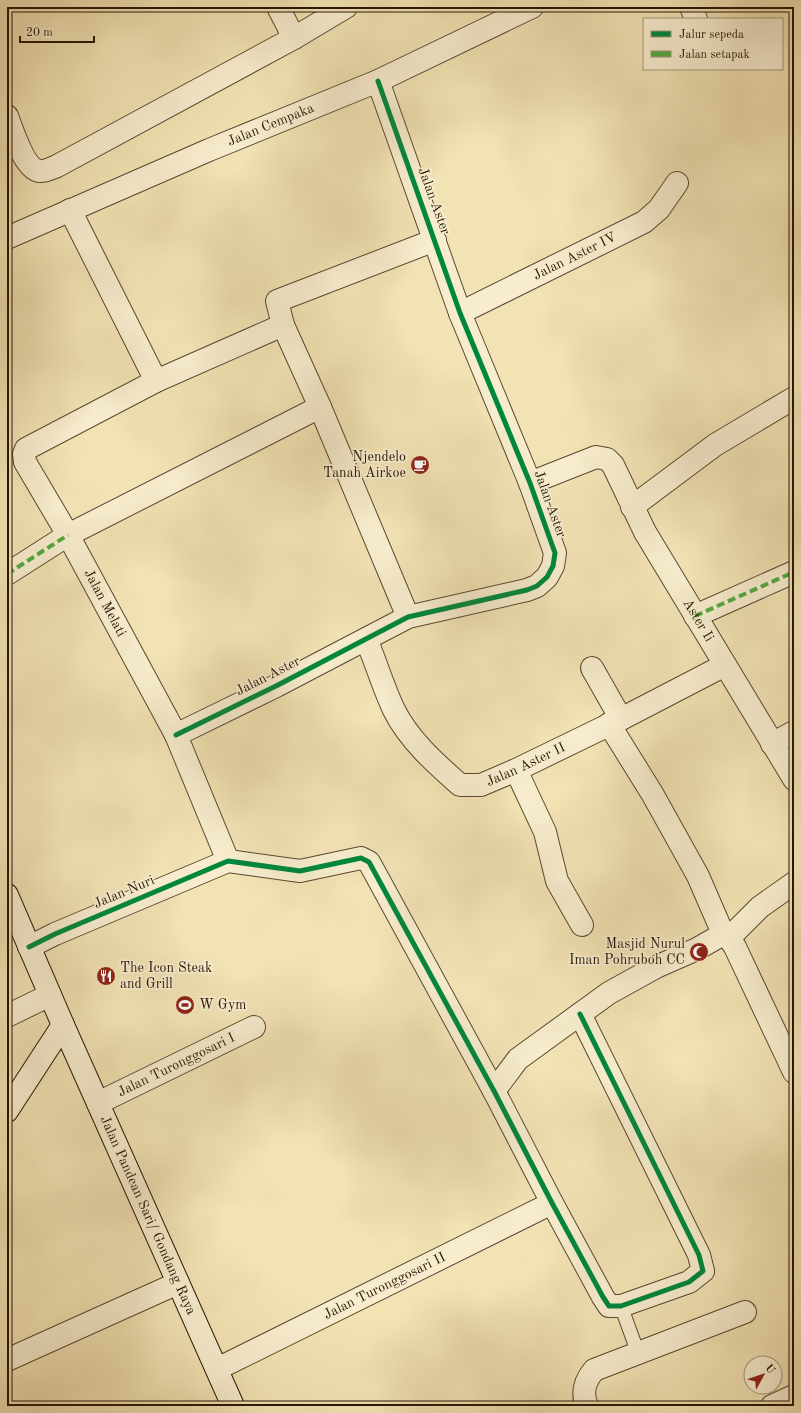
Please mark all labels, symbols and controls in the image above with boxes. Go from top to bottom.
scale bar [20,18,94,44]
legend [643,18,783,70]
text: 20 m [26,27,53,39]
text: Jalur sepeda [679,29,744,41]
text: Jalan setapak [679,49,750,61]
street label: Jalan Cempaka [225,101,316,149]
street label: Jalan Aster [415,165,453,237]
street label: Jalan Aster IV [531,230,619,283]
place label: Njendelo Tanah Airkoe [323,450,406,480]
cafe icon: Njendelo Tanah Airkoe [409,454,431,476]
street label: Jalan Aster [531,468,569,540]
street label: Jalan Melati [81,567,129,639]
street label: Aster Ii [680,597,717,644]
street label: Jalan Aster [233,654,303,698]
street label: Jalan Aster II [484,740,567,789]
street label: Jalan Nuri [92,873,157,911]
place label: Masjid Nurul Iman Pohruboh CC [569,937,685,967]
mosque icon: Masjid Nurul Iman Pohruboh CC [688,941,710,963]
place label: The Icon Steak and Grill [120,961,212,991]
restaurant icon: The Icon Steak and Grill [95,965,117,987]
sports icon: W Gym [174,994,196,1016]
place label: W Gym [199,998,247,1012]
street label: Jalan Turonggosari I [115,1030,237,1099]
street label: Jalan Pandean Sari/ Gondang Raya [98,1114,198,1317]
street label: Jalan Turonggosari II [321,1250,448,1322]
north arrow [743,1355,783,1395]
text: U [762,1363,777,1377]

